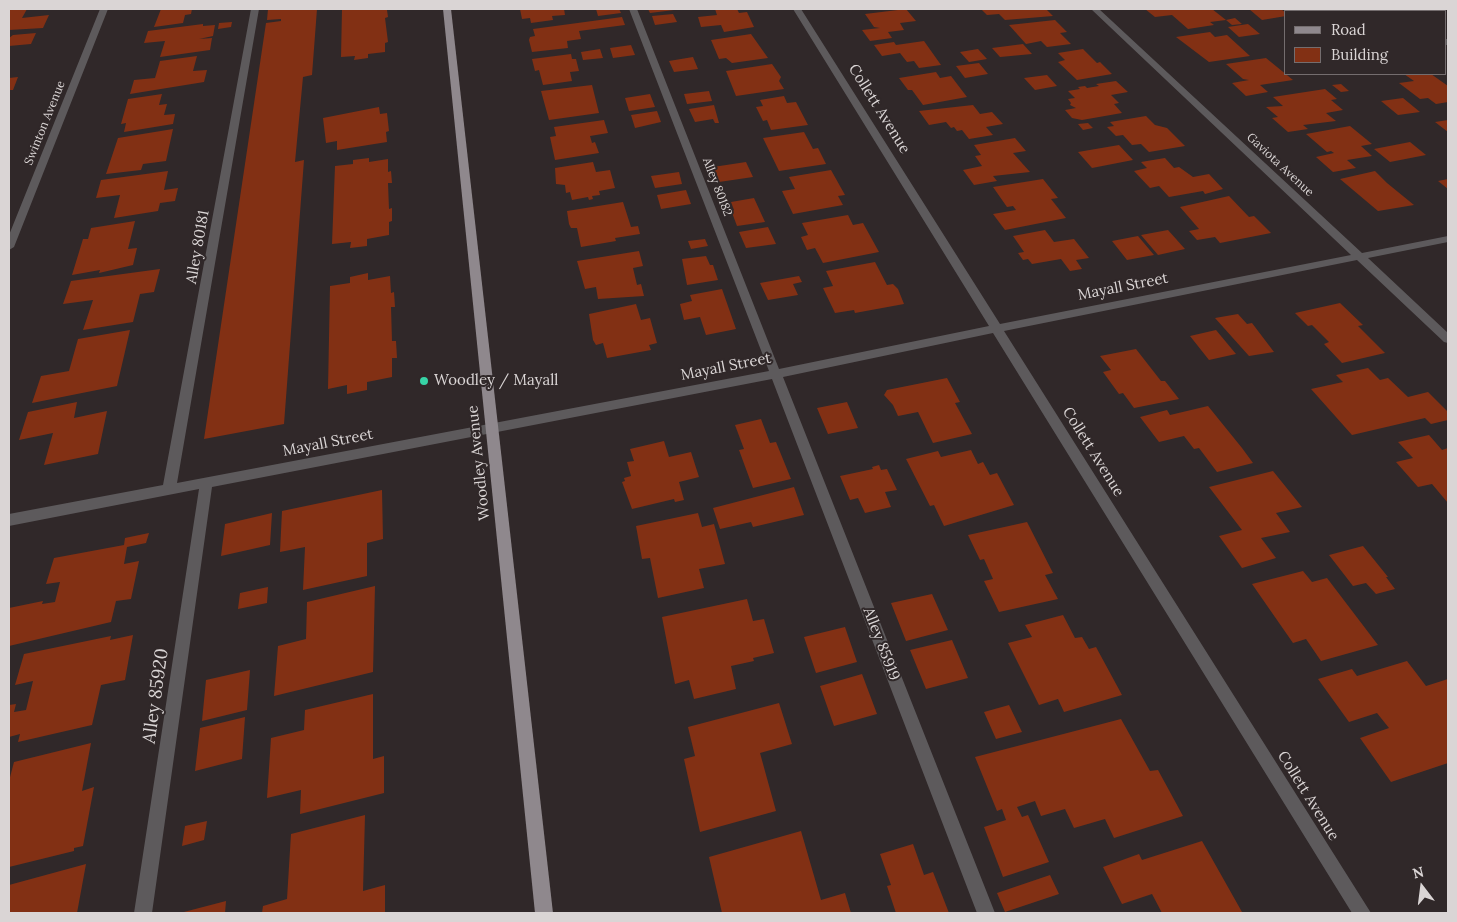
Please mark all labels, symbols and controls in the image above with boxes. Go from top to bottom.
legend [1284,10,1447,75]
text: Road [1331,20,1366,39]
text: Building [1331,45,1388,64]
street label: Collett Avenue [844,61,914,157]
street label: Swinton Avenue [22,79,68,167]
street label: Gaviota Avenue [1244,130,1316,200]
street label: Alley 80182 [699,156,735,218]
street label: Alley 80181 [183,209,213,285]
street label: Mayall Street [1076,269,1170,305]
street label: Mayall Street [679,349,773,385]
place label: Woodley / Mayall [434,372,558,390]
marker: Woodley / Mayall [418,375,430,387]
street label: Woodley Avenue [464,404,494,522]
street label: Collett Avenue [1058,404,1128,500]
street label: Mayall Street [281,425,375,461]
street label: Alley 85919 [859,605,903,683]
street label: Alley 85920 [139,647,173,745]
street label: Collett Avenue [1273,748,1343,844]
north arrow [1397,862,1447,912]
text: N [1411,862,1426,883]

